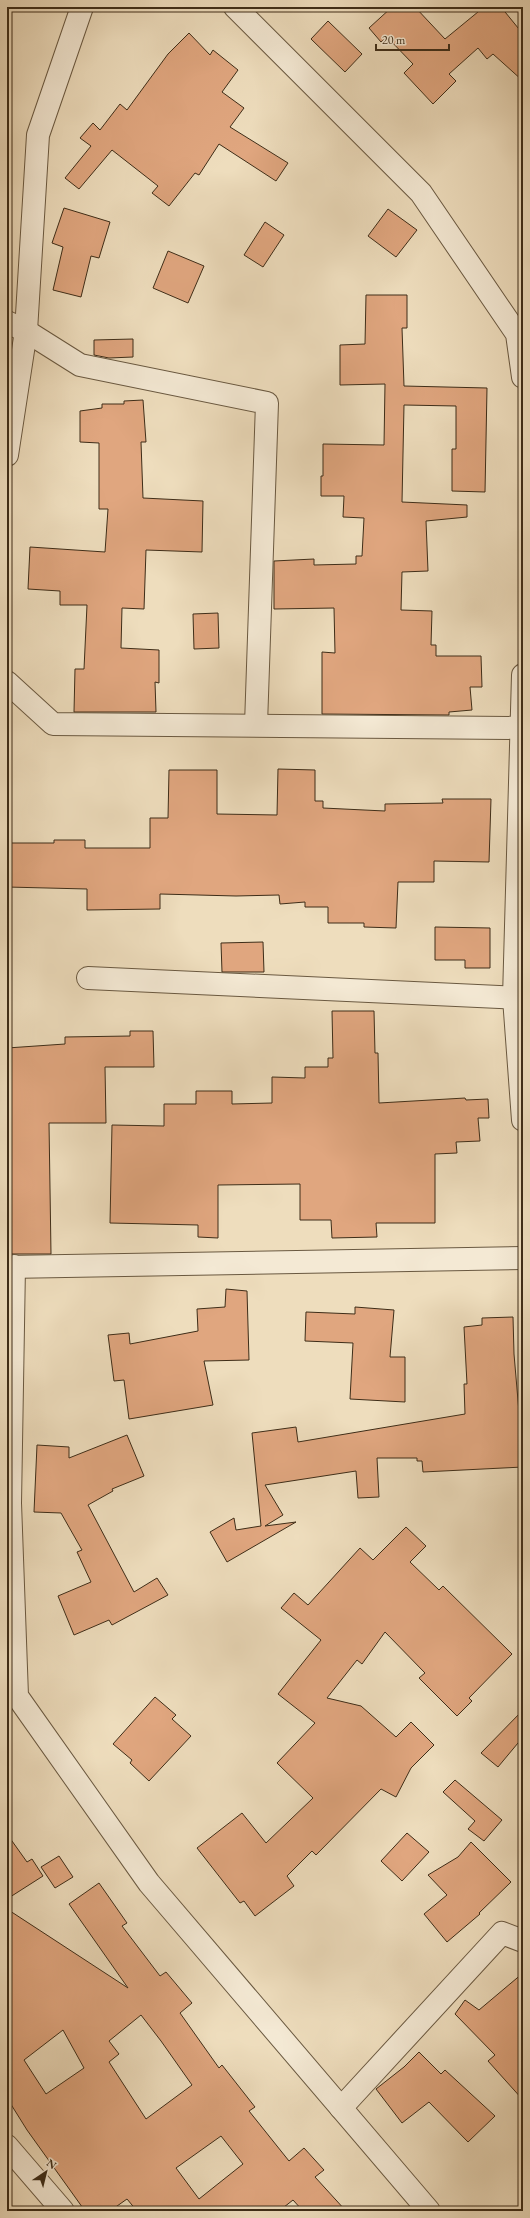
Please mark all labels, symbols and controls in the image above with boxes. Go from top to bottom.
scale bar [376,26,449,52]
text: 20 m [382,32,406,48]
north arrow [26,2152,66,2192]
text: N [44,2156,59,2172]

